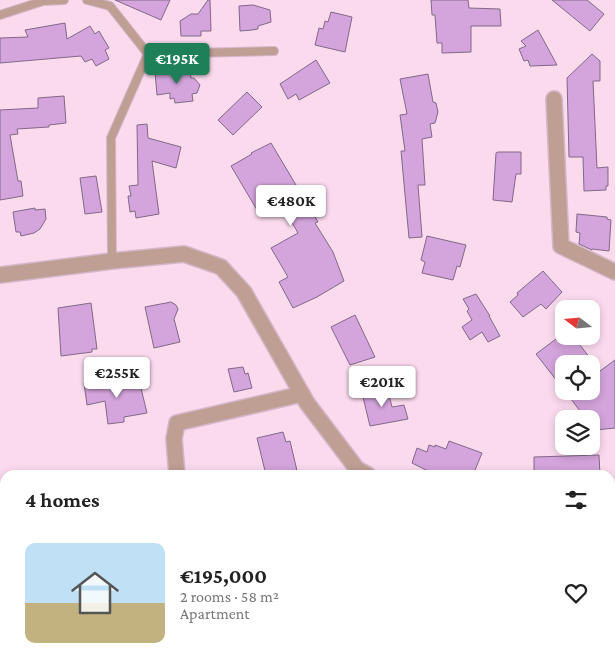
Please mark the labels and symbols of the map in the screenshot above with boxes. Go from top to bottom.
pin: €195K [142,42,212,85]
pin: €480K [256,184,326,227]
north arrow [555,300,600,345]
pin: €255K [82,356,152,399]
pin: €201K [347,366,417,408]

